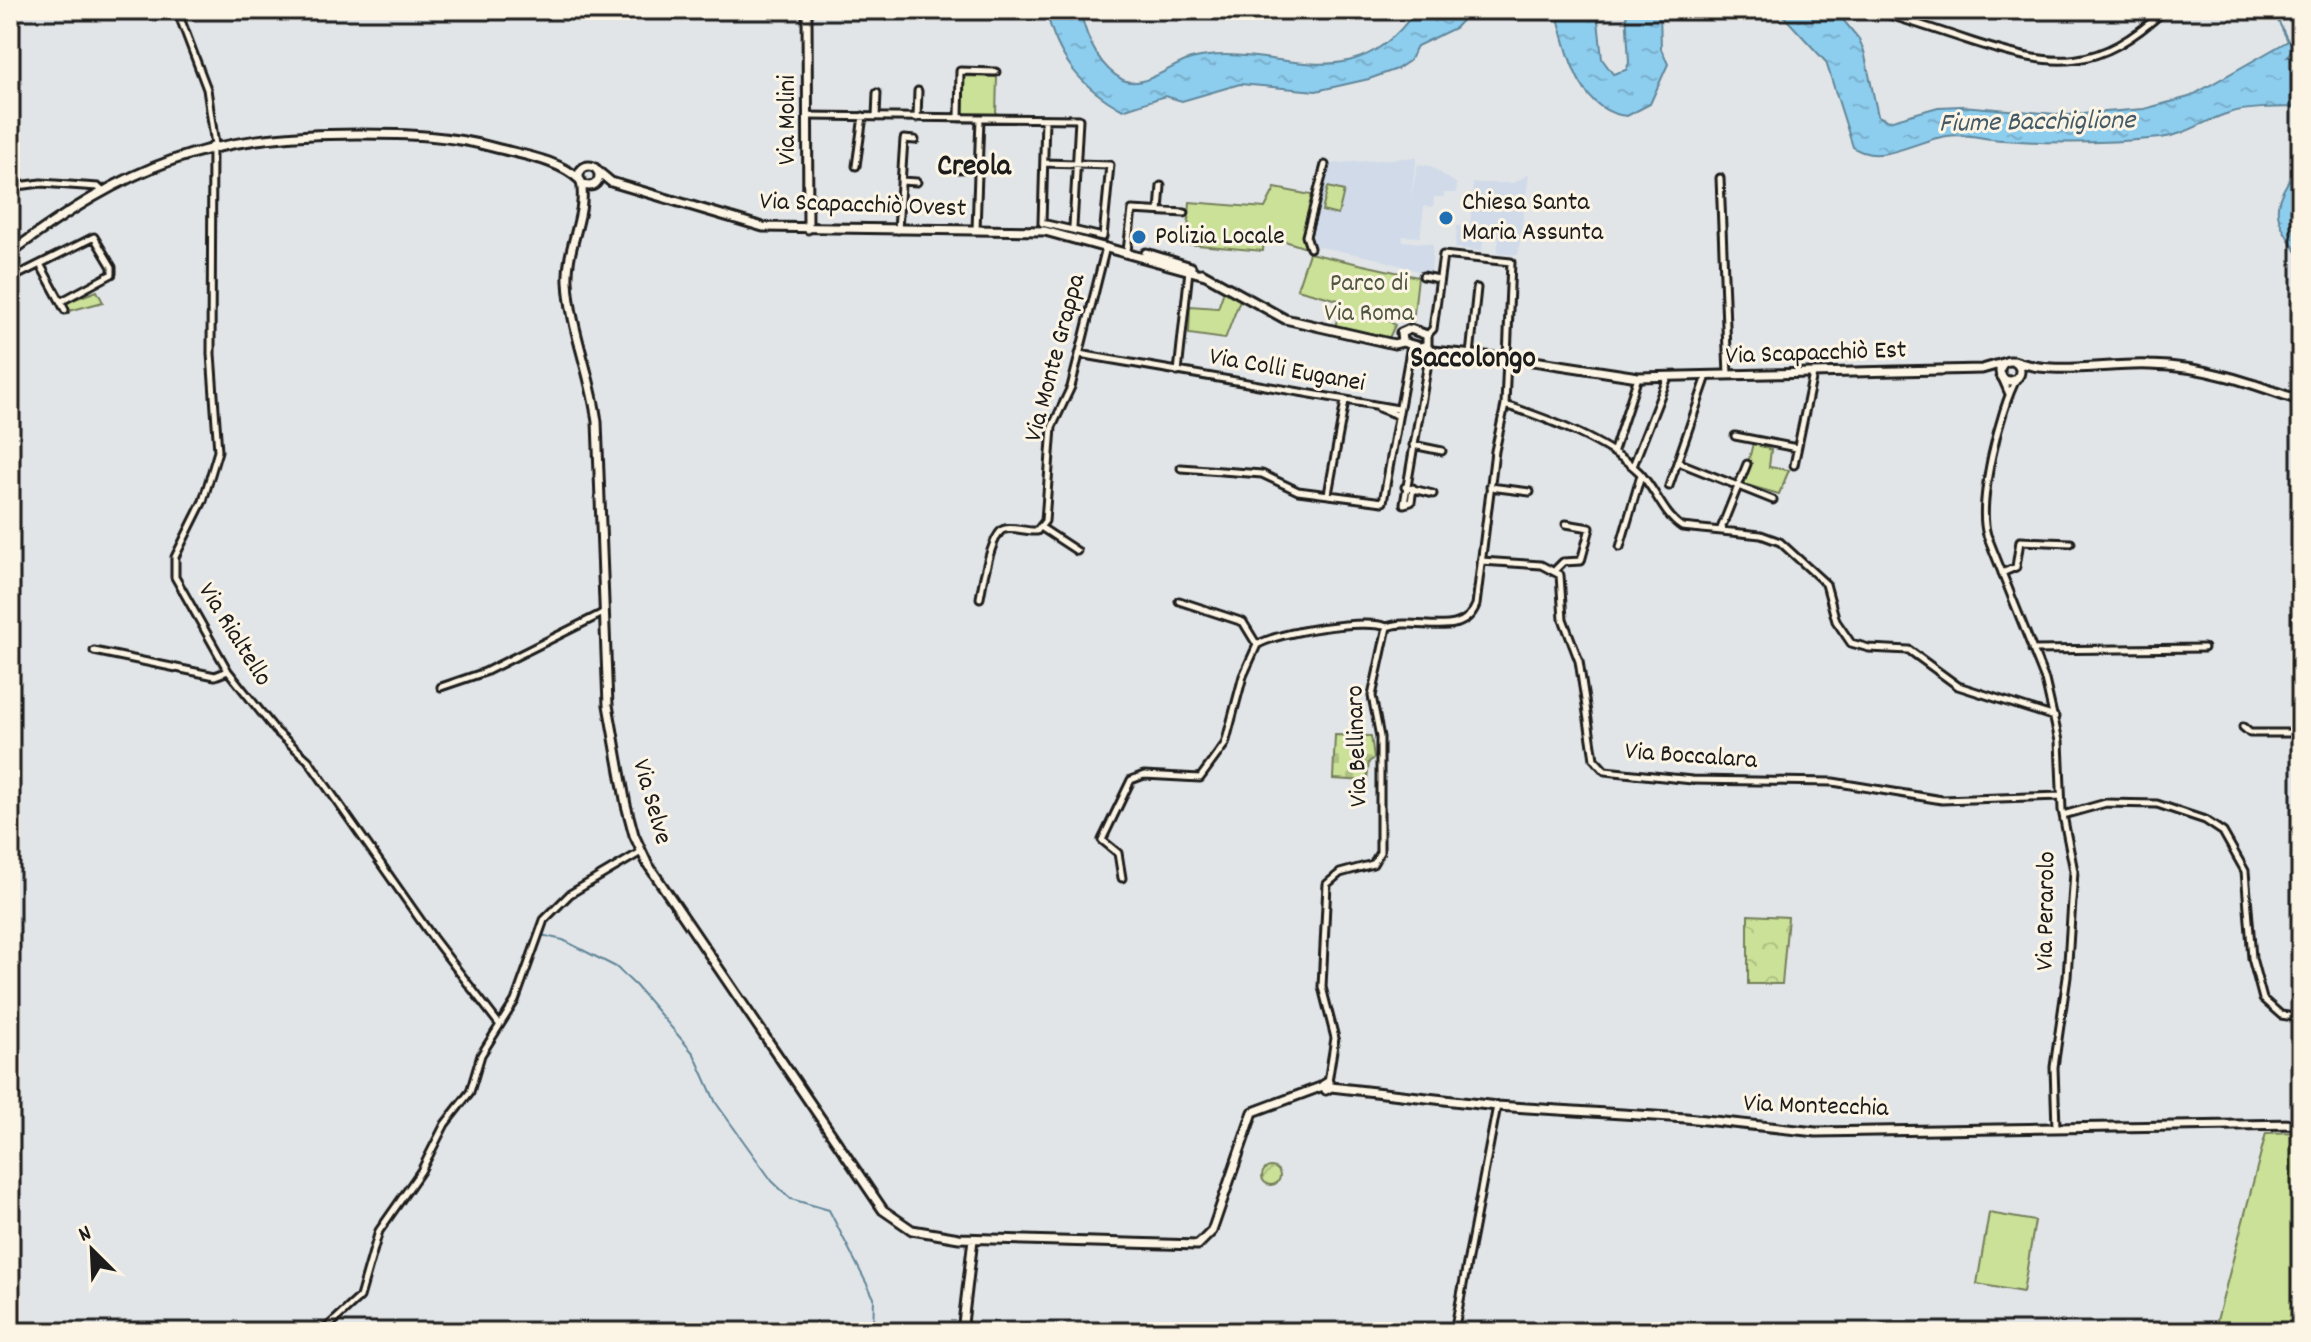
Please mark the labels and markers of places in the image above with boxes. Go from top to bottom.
place label: Chiesa Santa Maria Assunta [1462,185,1604,252]
marker: Chiesa Santa Maria Assunta [1437,209,1455,227]
place label: Polizia Locale [1155,219,1285,256]
marker: Polizia Locale [1130,228,1148,246]

